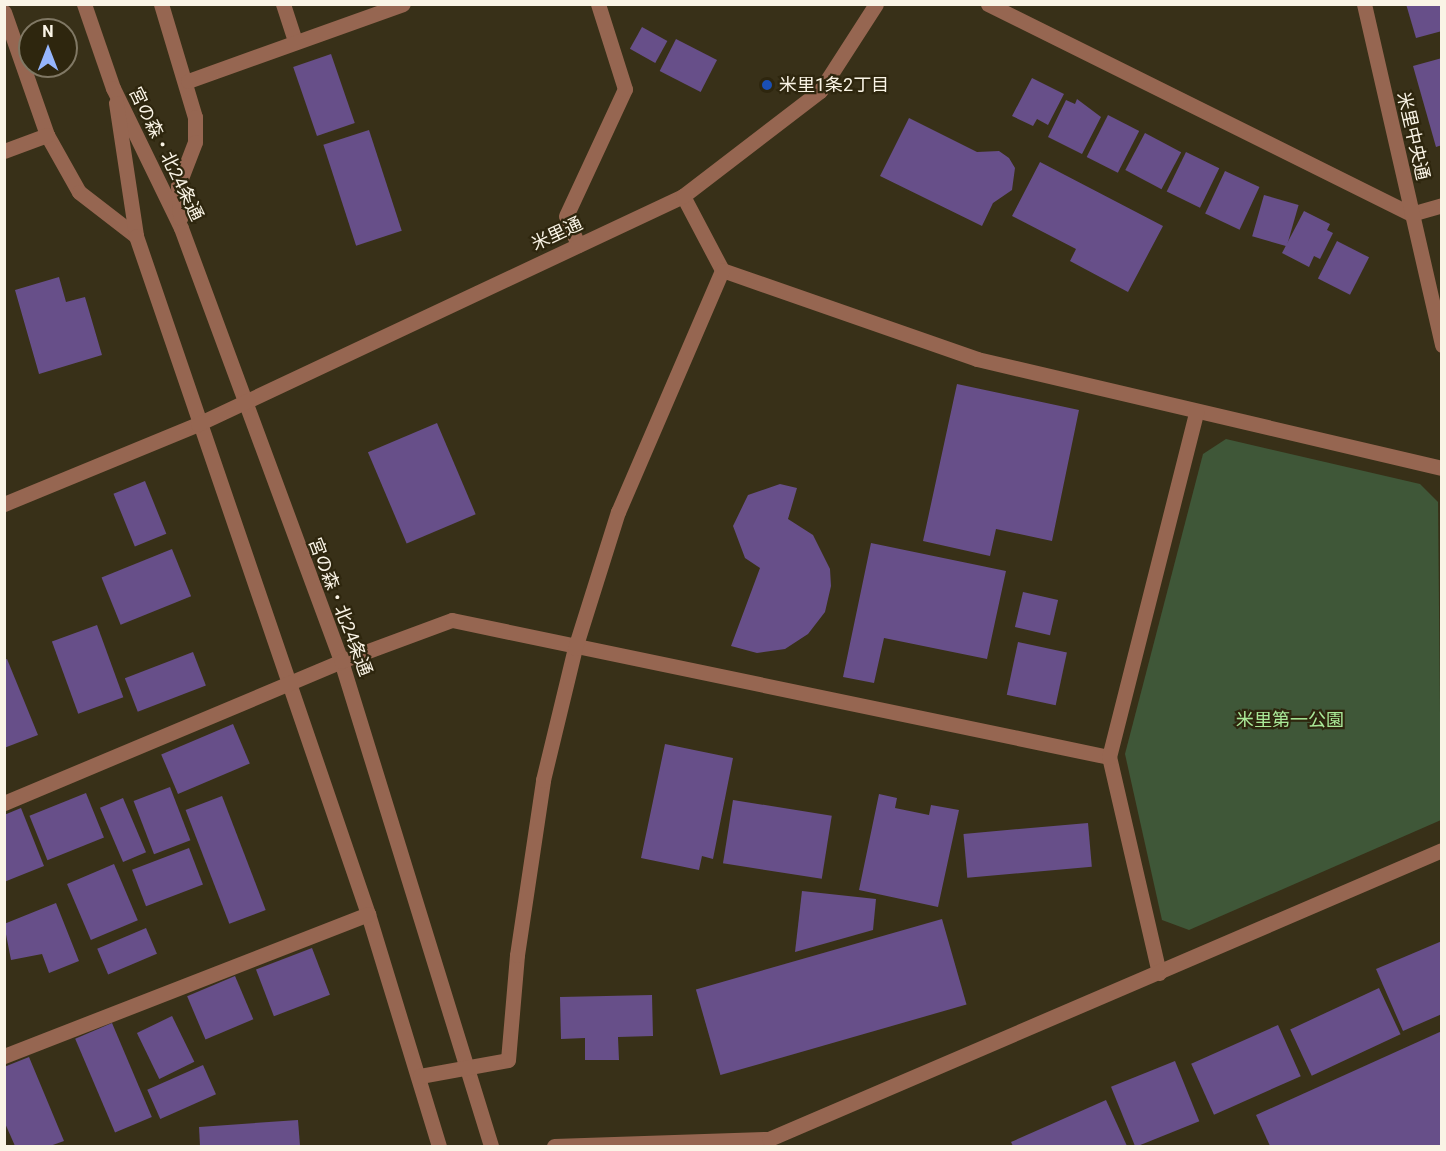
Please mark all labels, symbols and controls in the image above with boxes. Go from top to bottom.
north arrow [18,18,78,78]
text: N [42,22,54,41]
place label: 米里1条2丁目 [779,74,889,96]
marker: 米里1条2丁目 [760,78,774,92]
street label: 宮の森・北24条通 [124,84,208,224]
street label: 米里中央通 [1392,90,1434,182]
street label: 米里通 [528,213,586,255]
street label: 宮の森・北24条通 [304,535,376,679]
park label: 米里第一公園 [1236,709,1344,731]

